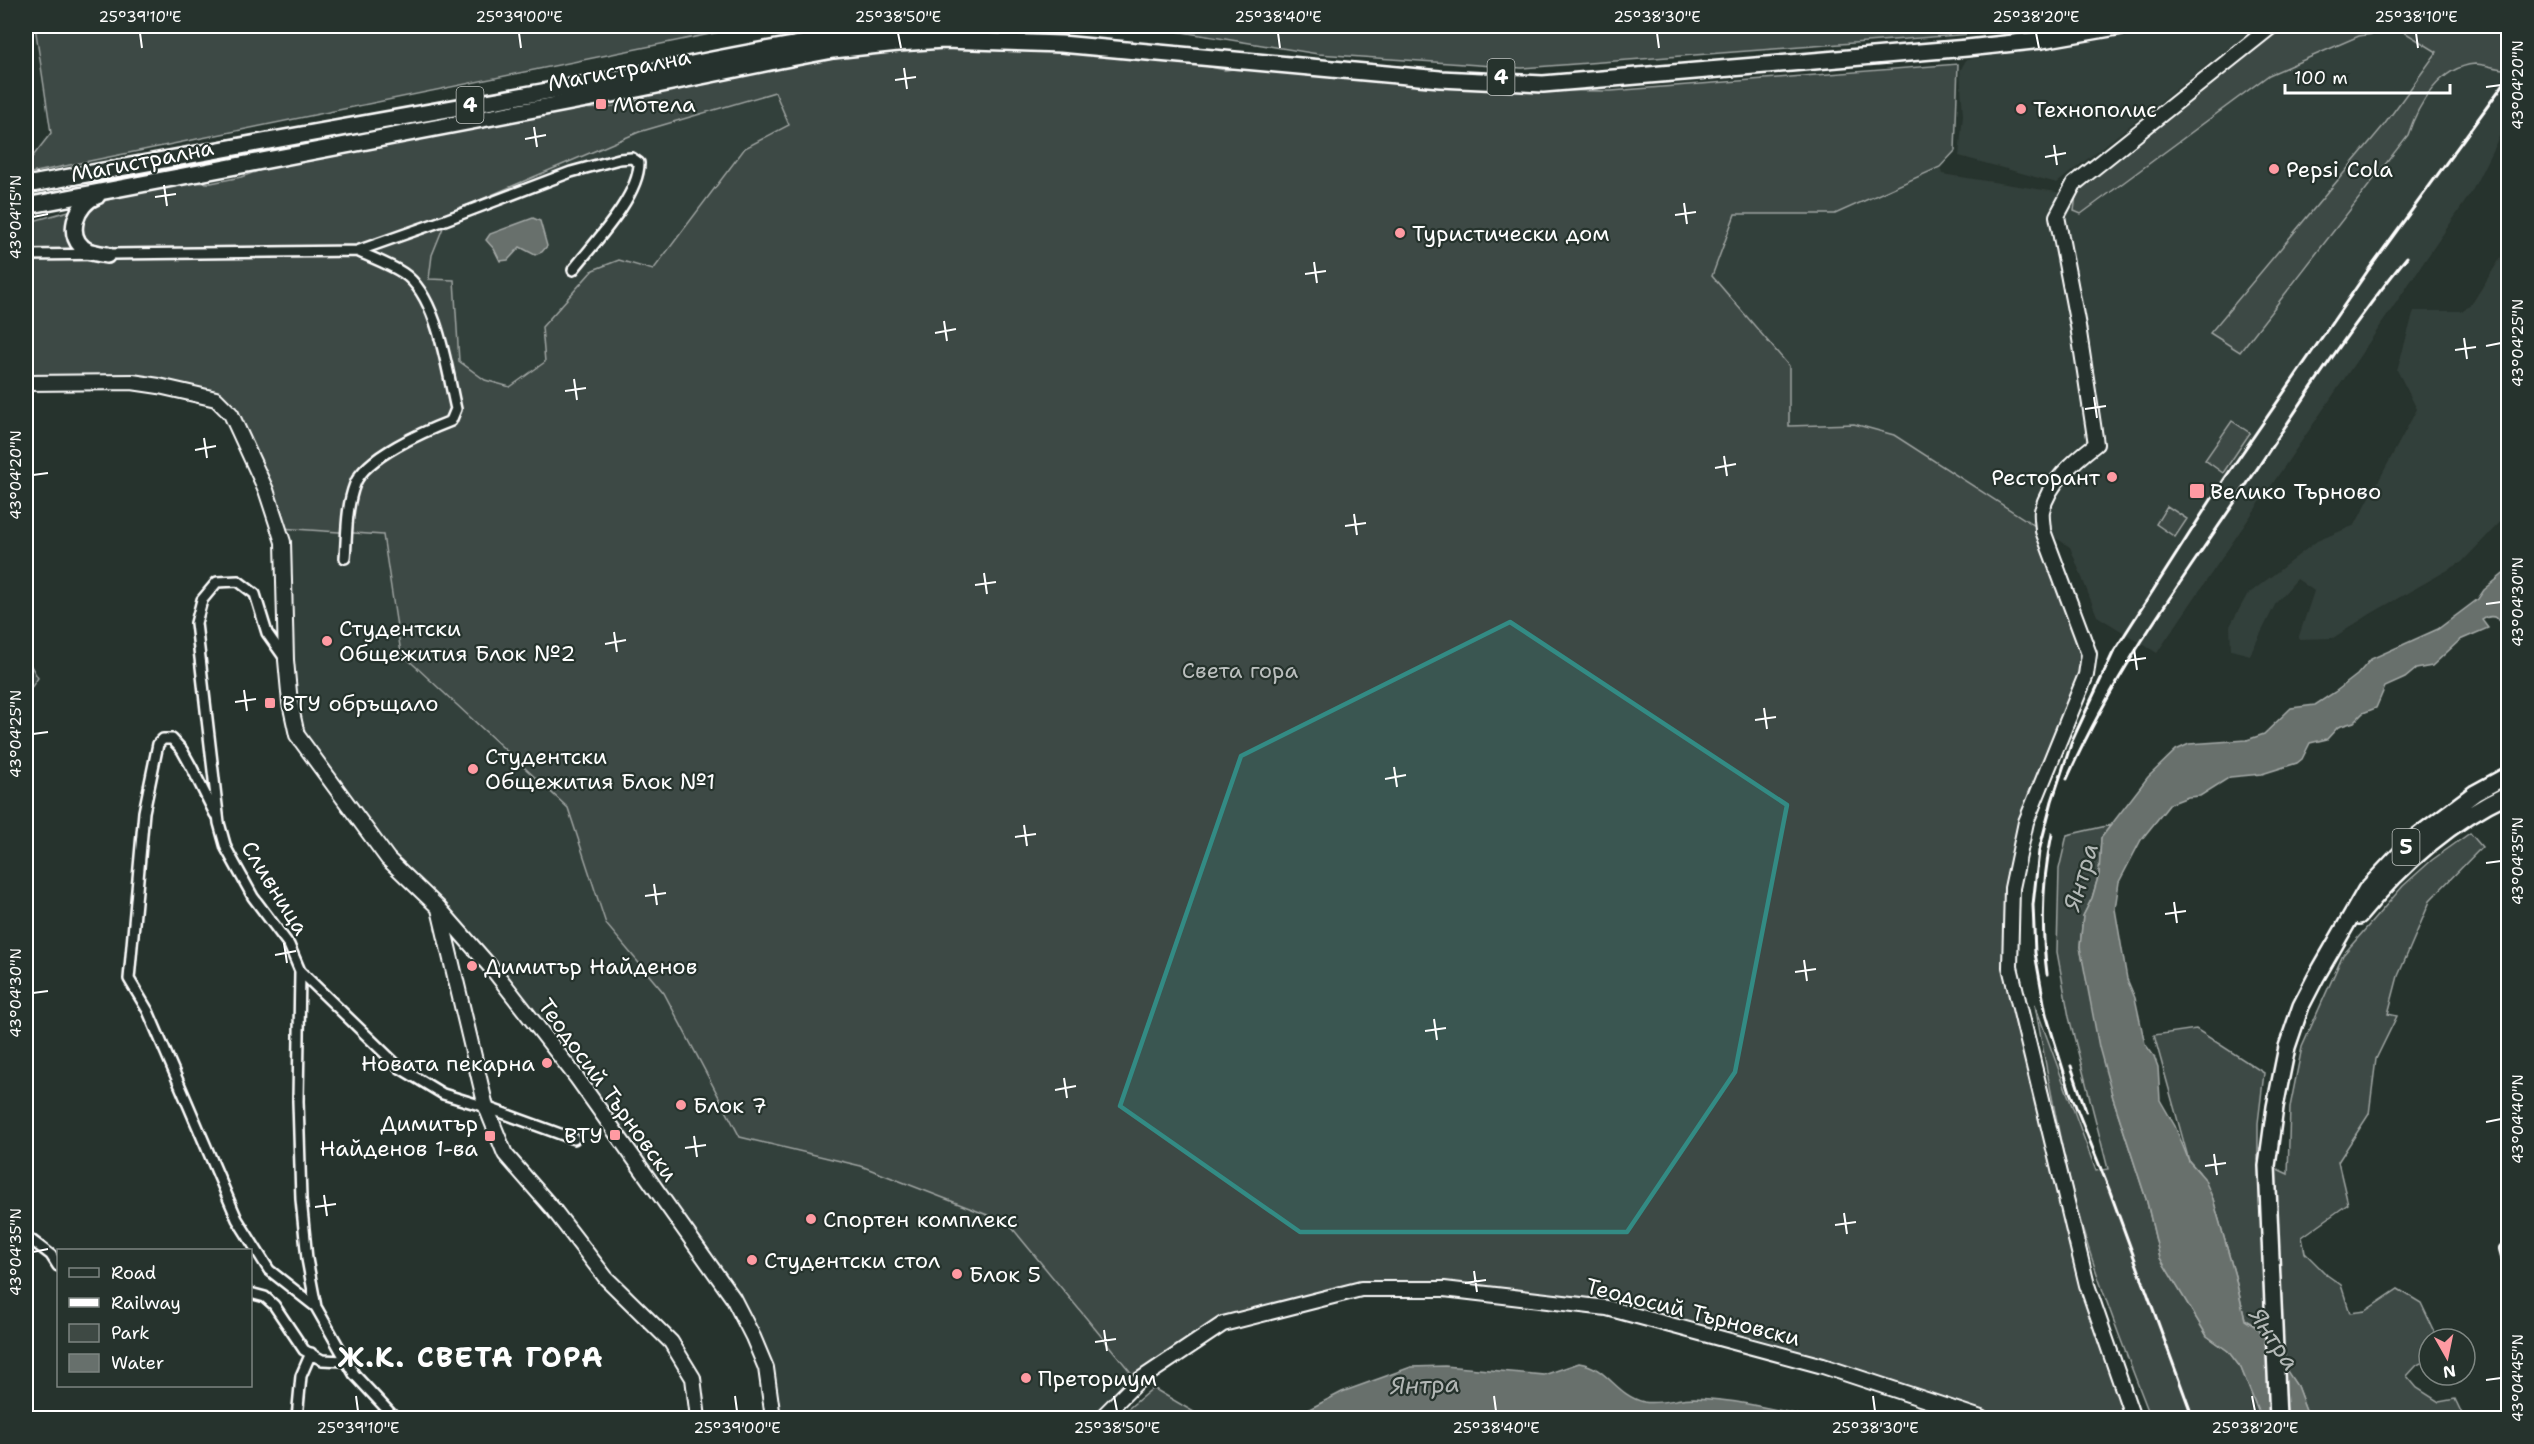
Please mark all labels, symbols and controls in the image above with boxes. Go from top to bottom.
text: 25°39'10"E [98,7,182,27]
text: 25°39'00"E [475,7,563,27]
text: 25°38'50"E [855,7,941,27]
text: 25°38'40"E [1234,7,1322,27]
text: 25°38'30"E [1613,7,1701,27]
text: 25°38'20"E [1993,7,2080,27]
text: 25°38'10"E [2374,7,2458,27]
text: 43°04'20"N [2508,40,2528,130]
street label: Магистрална [545,42,693,98]
scale bar [2285,57,2450,95]
road number: 4 [1488,59,1514,95]
text: 100 m [2294,66,2348,90]
road number: 4 [456,87,484,123]
place label: Мотела [613,90,696,119]
place label: Технополис [2033,95,2157,124]
marker: Мотела [594,97,608,111]
marker: Технополис [2014,102,2028,116]
street label: Магистрална [68,133,216,189]
place label: Pepsi Cola [2286,155,2393,184]
marker: Pepsi Cola [2267,162,2281,176]
text: 43°04'15"N [6,175,26,259]
place label: Туристически дом [1412,219,1609,248]
marker: Туристически дом [1393,226,1407,240]
text: 43°04'25"N [2508,299,2528,387]
text: 43°04'20"N [6,430,26,520]
place label: Ресторант [1991,463,2101,492]
marker: Ресторант [2105,470,2119,484]
place label: Велико Търново [2210,477,2381,506]
marker: Велико Търново [2188,482,2206,500]
text: 43°04'30"N [2508,557,2528,647]
place label: Студентски Общежития Блок №2 [339,614,576,668]
marker: Студентски Общежития Блок №2 [320,634,334,648]
park label: Света гора [1182,656,1298,685]
place label: ВТУ обръщало [282,689,439,718]
text: 43°04'25"N [6,690,26,778]
marker: ВТУ обръщало [263,696,277,710]
place label: Студентски Общежития Блок №1 [485,742,715,796]
marker: Студентски Общежития Блок №1 [466,762,480,776]
text: 43°04'35"N [2508,817,2528,905]
road number: 5 [2392,829,2420,865]
street label: Сливница [235,835,316,941]
water label: Янтра [2056,839,2106,916]
text: 43°04'30"N [6,948,26,1038]
place label: Димитър Найденов [484,952,697,981]
marker: Димитър Найденов [465,959,479,973]
street label: Теодосий Търновски [532,993,684,1187]
place label: Новата пекарна [361,1049,535,1078]
marker: Новата пекарна [540,1056,554,1070]
text: 43°04'40"N [2508,1074,2528,1164]
place label: Блок 7 [693,1091,767,1120]
marker: Блок 7 [674,1098,688,1112]
place label: Димитър Найденов 1-ва [320,1109,478,1163]
place label: ВТУ [564,1121,603,1150]
marker: ВТУ [608,1128,622,1142]
marker: Димитър Найденов 1-ва [483,1129,497,1143]
place label: Спортен комплекс [823,1205,1018,1234]
text: 43°04'35"N [6,1208,26,1296]
marker: Спортен комплекс [804,1212,818,1226]
place label: Студентски стол [764,1246,940,1275]
legend [57,1249,252,1387]
marker: Студентски стол [745,1253,759,1267]
place label: Блок 5 [969,1260,1041,1289]
text: Road [111,1261,156,1285]
marker: Блок 5 [950,1267,964,1281]
street label: Теодосий Търновски [1583,1271,1803,1353]
text: Railway [111,1291,181,1315]
water label: Янтра [2241,1300,2307,1377]
text: Park [111,1321,150,1345]
north arrow [2417,1327,2477,1387]
text: 43°04'45"N [2508,1334,2528,1422]
district label: Ж.К. СВЕТА ГОРА [338,1338,604,1376]
text: Water [111,1351,164,1375]
text: N [2441,1360,2457,1383]
place label: Преториум [1038,1364,1157,1393]
water label: Янтра [1389,1368,1460,1402]
marker: Преториум [1019,1371,1033,1385]
text: 25°39'10"E [316,1418,400,1438]
text: 25°39'00"E [693,1418,781,1438]
text: 25°38'50"E [1074,1418,1160,1438]
text: 25°38'40"E [1452,1418,1540,1438]
text: 25°38'30"E [1831,1418,1919,1438]
text: 25°38'20"E [2212,1418,2299,1438]

